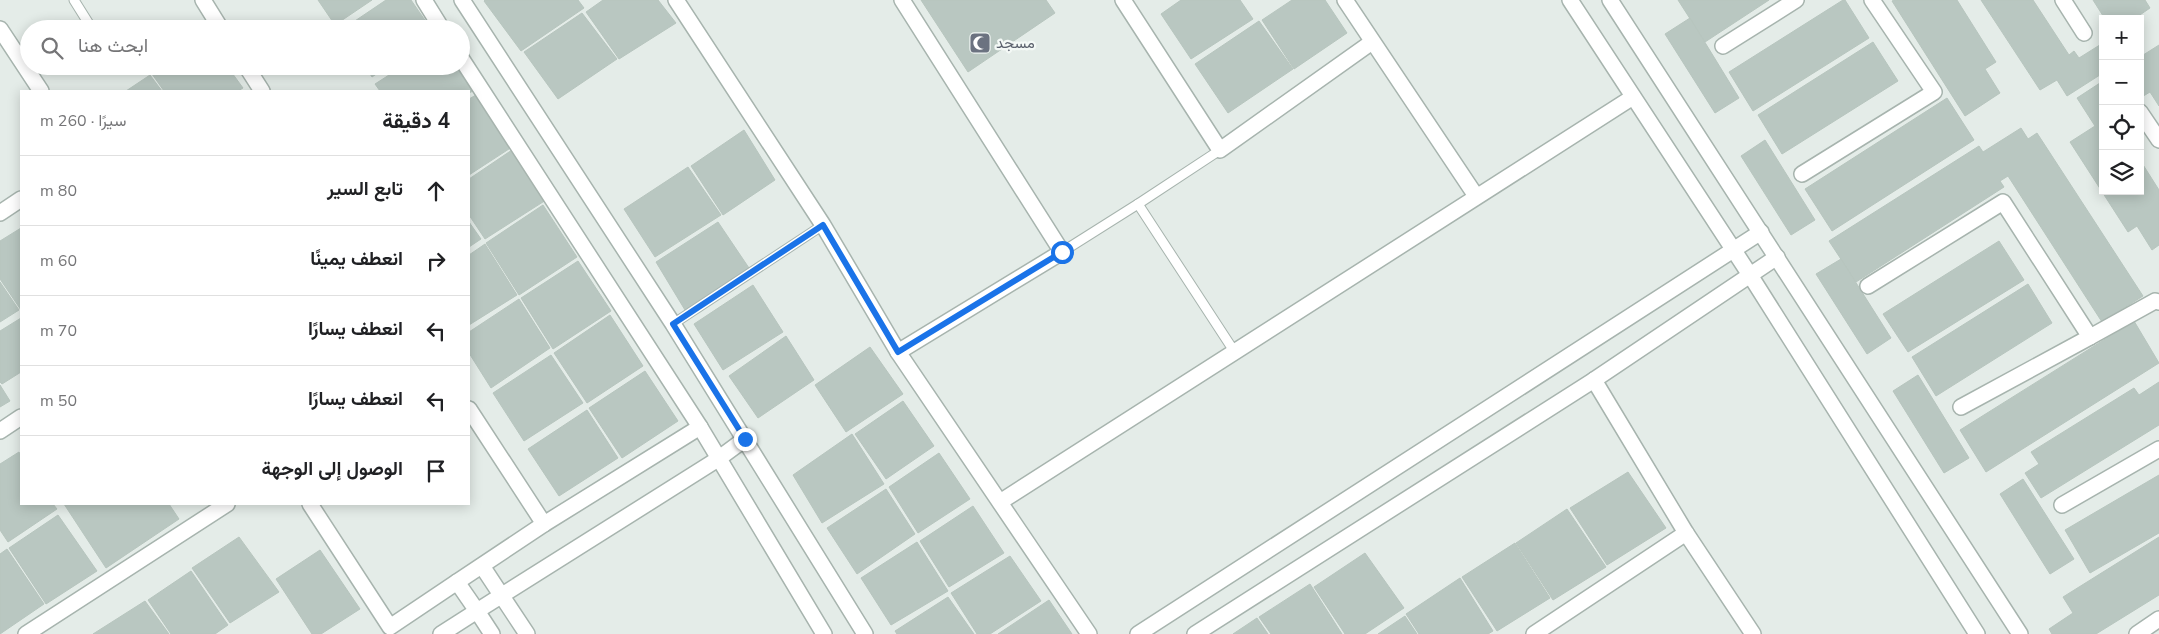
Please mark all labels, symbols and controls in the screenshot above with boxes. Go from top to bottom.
map controls [2099,15,2144,195]
button: + [2099,15,2144,60]
search box [20,20,470,75]
mosque icon: مسجد [968,31,992,55]
text: ابحث هنا [78,33,148,59]
place label: مسجد [996,33,1035,53]
icon: search [38,34,66,62]
button: − [2099,60,2144,105]
button: locate [2099,105,2144,150]
text: 4 دقيقة [382,107,450,135]
text: سيرًا · 260 m [40,110,126,132]
button: layers [2099,150,2144,195]
text: تابع السير [327,176,403,202]
icon: ahead [422,177,450,205]
text: 80 m [40,180,77,202]
route start [1051,241,1074,264]
text: انعطف يمينًا [310,246,403,272]
icon: right [422,247,450,275]
text: 60 m [40,250,77,272]
text: انعطف يسارًا [308,316,403,342]
icon: left [422,317,450,345]
text: 70 m [40,320,77,342]
text: انعطف يسارًا [308,386,403,412]
icon: left [422,387,450,415]
text: 50 m [40,390,77,412]
route end [734,428,757,451]
text: الوصول إلى الوجهة [261,456,403,482]
icon: arrive [422,457,450,485]

